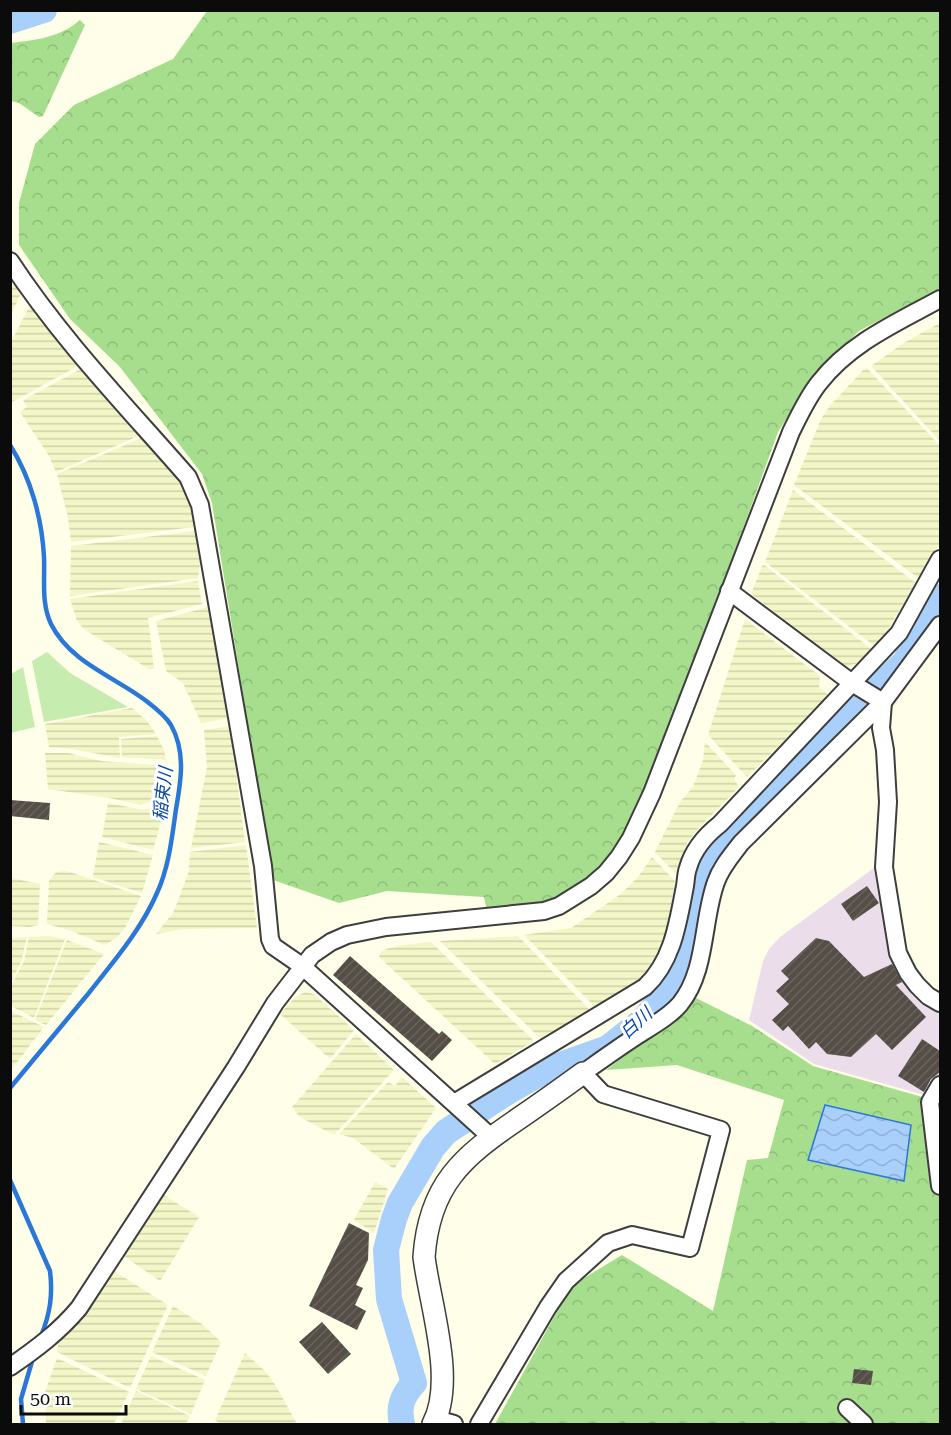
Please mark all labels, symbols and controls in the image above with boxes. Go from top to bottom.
water label: 稲束川 [149,764,176,822]
water label: 白川 [615,1001,658,1042]
scale bar [21,1378,126,1416]
text: 50 m [30,1388,71,1409]

